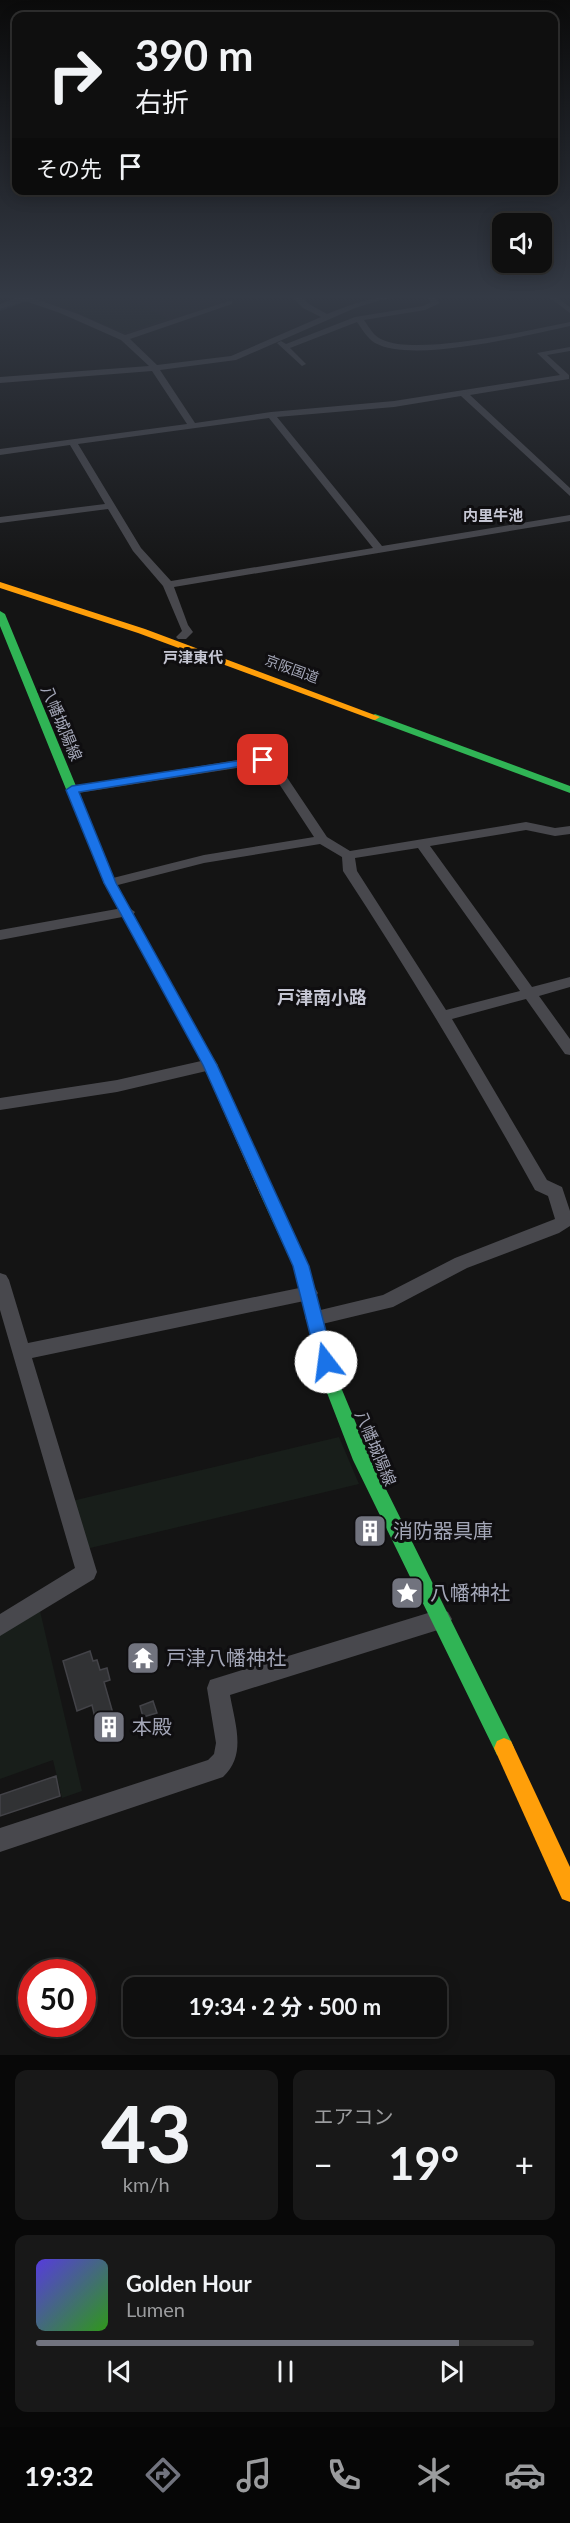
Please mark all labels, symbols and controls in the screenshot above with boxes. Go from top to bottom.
text: 390 m [135,30,253,80]
icon: right [36,36,114,114]
text: 右折 [135,85,189,118]
icon: arrive [114,150,147,183]
text: その先 [36,155,102,182]
map controls [492,213,552,273]
button: sound [492,213,552,273]
district label: 内里牛池 [463,506,523,524]
district label: 戸津東代 [163,648,223,666]
street label: 京阪国道 [263,651,321,686]
street label: 八幡城陽線 [38,682,87,763]
pin [237,734,288,785]
icon: arrive [246,743,279,776]
district label: 戸津南小路 [277,986,367,1008]
position arrow [294,1330,358,1394]
street label: 八幡城陽線 [352,1407,401,1488]
building icon: 消防器具庫 [352,1513,388,1549]
place label: 消防器具庫 [393,1518,493,1542]
place icon: 八幡神社 [389,1575,425,1611]
place label: 八幡神社 [430,1580,510,1604]
temple icon: 戸津八幡神社 [125,1640,161,1676]
place label: 戸津八幡神社 [166,1645,286,1669]
building icon: 本殿 [91,1709,127,1745]
place label: 本殿 [132,1714,172,1738]
speed limit sign: 50 [18,1959,96,2037]
text: 19:34 · 2 分 · 500 m [189,1993,381,2020]
text: 43 [101,2086,191,2180]
text: エアコン [314,2104,394,2128]
text: 19° [388,2136,459,2190]
text: − [314,2144,333,2184]
text: + [515,2144,534,2184]
text: km/h [123,2172,170,2196]
text: Golden Hour [126,2270,252,2297]
text: Lumen [126,2297,185,2321]
icon: previous [103,2355,136,2388]
icon: pause [269,2355,302,2388]
icon: next [435,2355,468,2388]
icon: directions [142,2454,184,2496]
icon: music [233,2454,275,2496]
icon: phone [323,2454,365,2496]
icon: climate [413,2454,455,2496]
icon: car [504,2454,546,2496]
text: 19:32 [24,2459,94,2492]

